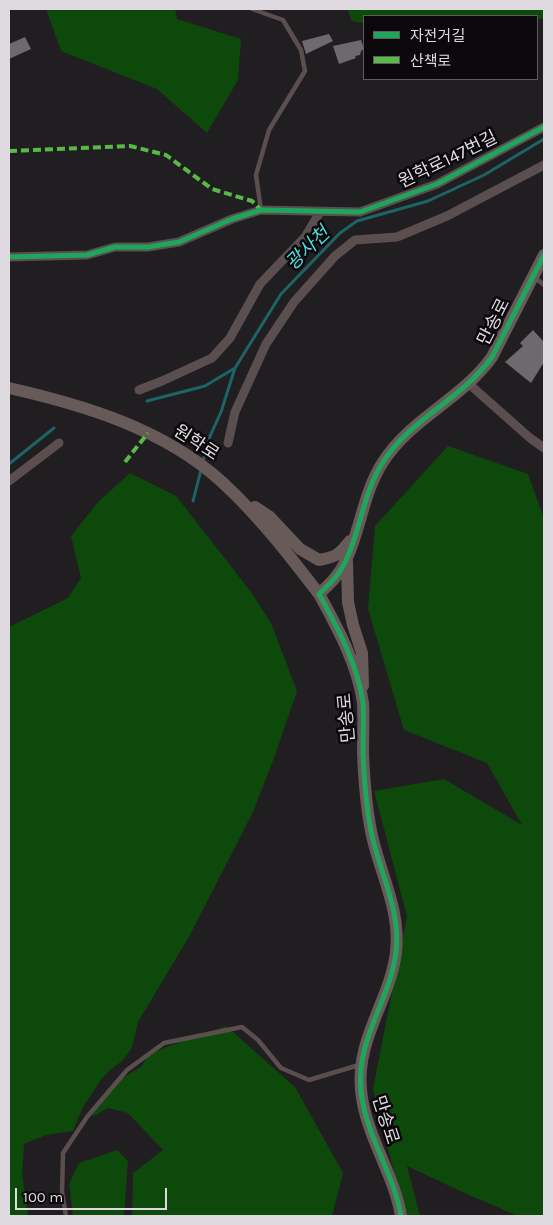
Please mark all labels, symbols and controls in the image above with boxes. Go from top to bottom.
legend [363,15,538,80]
text: 자전거길 [410,27,465,45]
text: 산책로 [410,52,451,70]
street label: 원학로147번길 [395,127,501,193]
water label: 광사천 [281,223,335,275]
street label: 만송로 [473,295,515,349]
street label: 원학로 [169,420,223,466]
street label: 만송로 [334,692,360,744]
street label: 만송로 [367,1093,403,1147]
scale bar [18,1178,170,1210]
text: 100 m [23,1188,63,1206]

